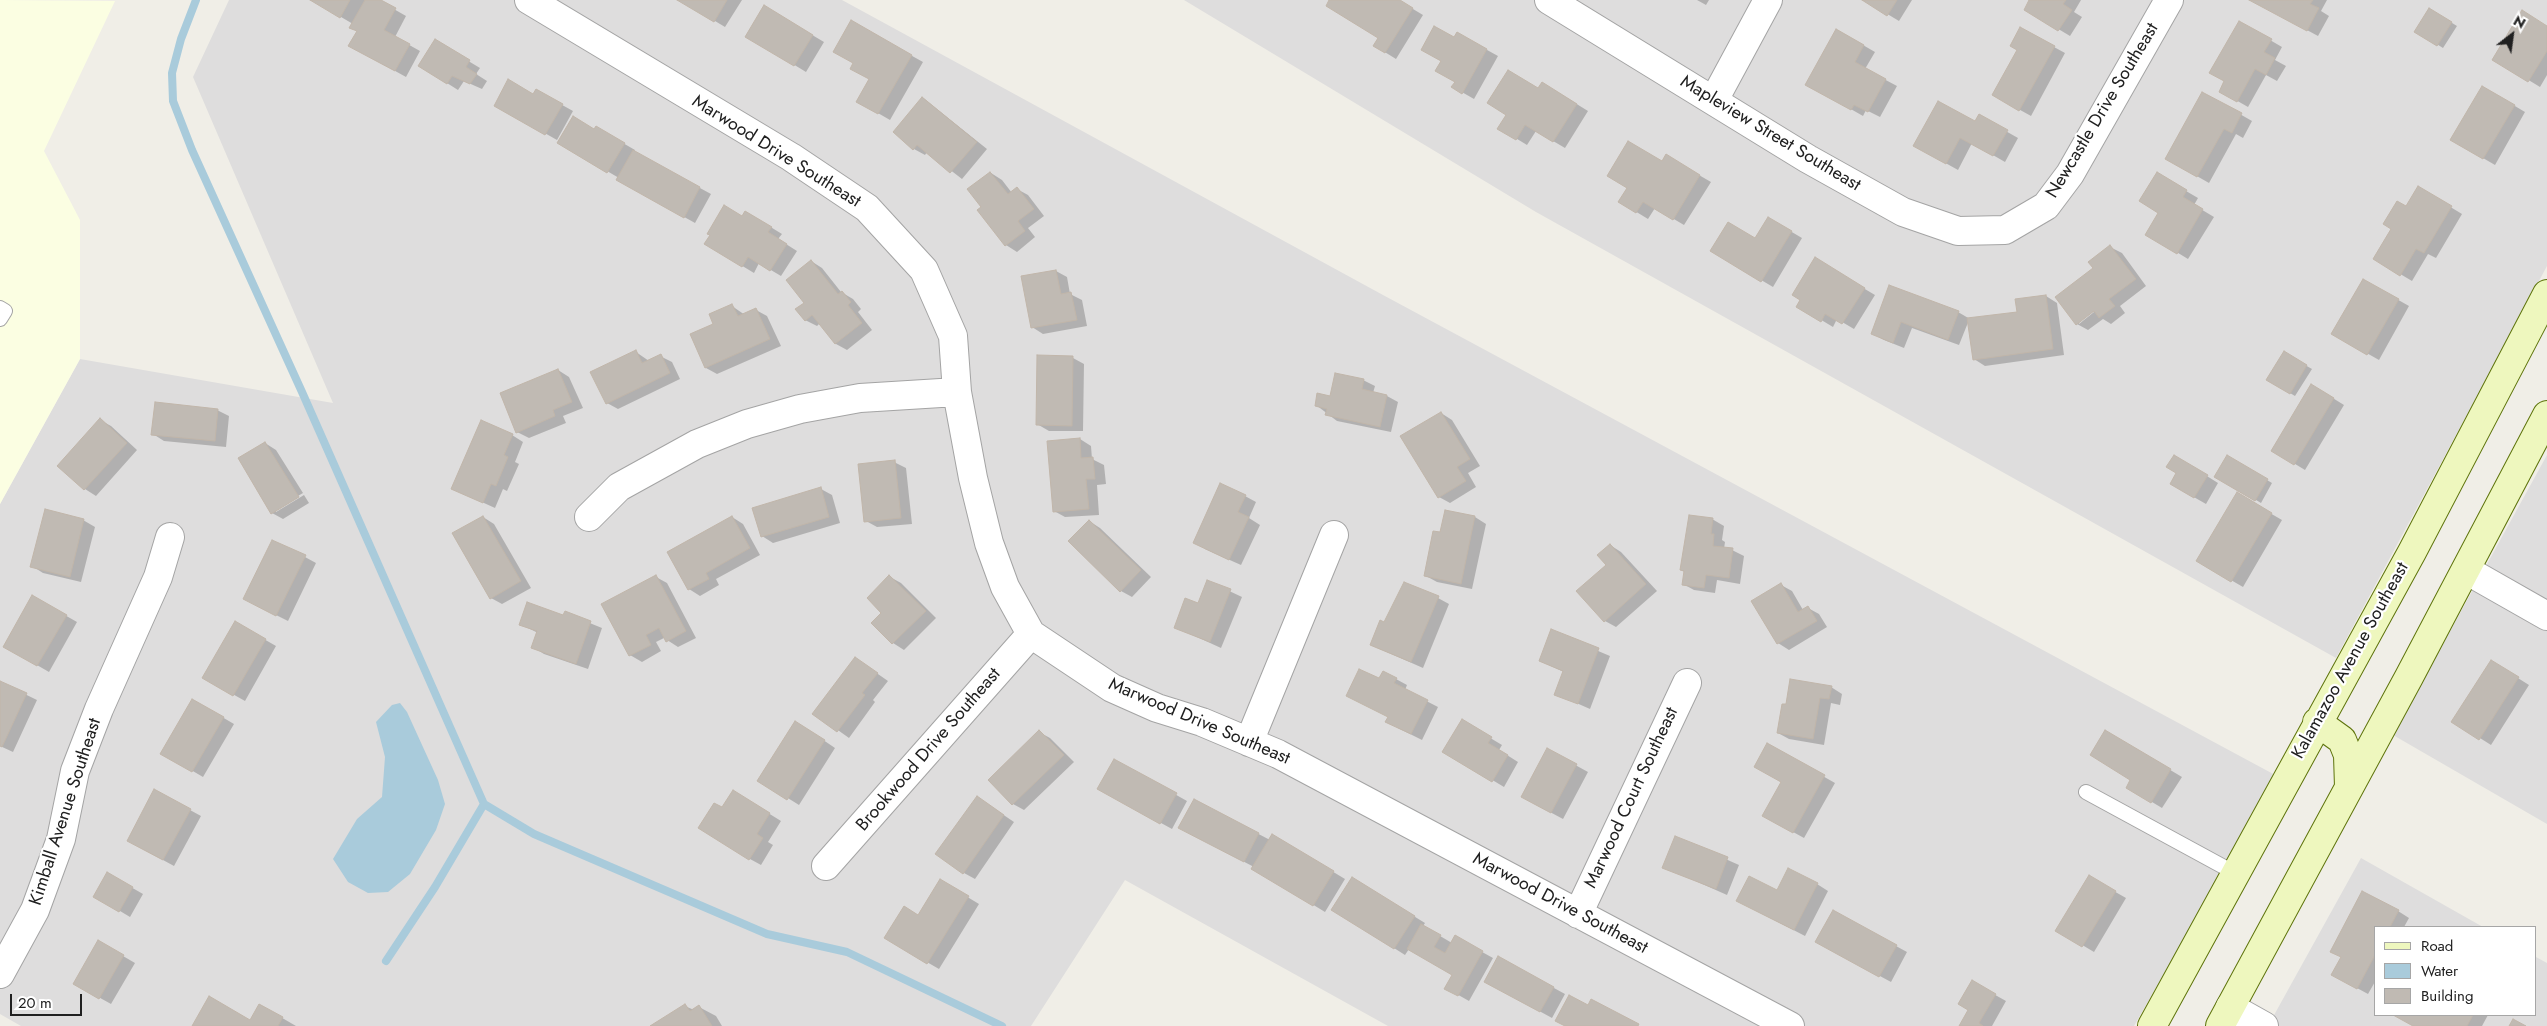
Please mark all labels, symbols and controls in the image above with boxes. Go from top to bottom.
north arrow [2487,10,2537,60]
text: N [2510,11,2529,33]
street label: Newcastle Drive Southeast [2042,20,2164,202]
street label: Mapleview Street Southeast [1676,72,1864,196]
street label: Marwood Drive Southeast [688,91,864,213]
street label: Kalamazoo Avenue Southeast [2288,559,2414,763]
street label: Brookwood Drive Southeast [852,664,1006,836]
street label: Marwood Drive Southeast [1105,674,1293,770]
street label: Marwood Court Southeast [1581,704,1683,892]
street label: Kimball Avenue Southeast [26,716,106,908]
street label: Marwood Drive Southeast [1469,849,1651,959]
legend [2374,926,2537,1016]
text: Road [2421,935,2453,957]
text: Water [2421,960,2458,982]
scale bar [12,984,85,1016]
text: Building [2421,985,2473,1007]
text: 20 m [18,992,52,1014]

